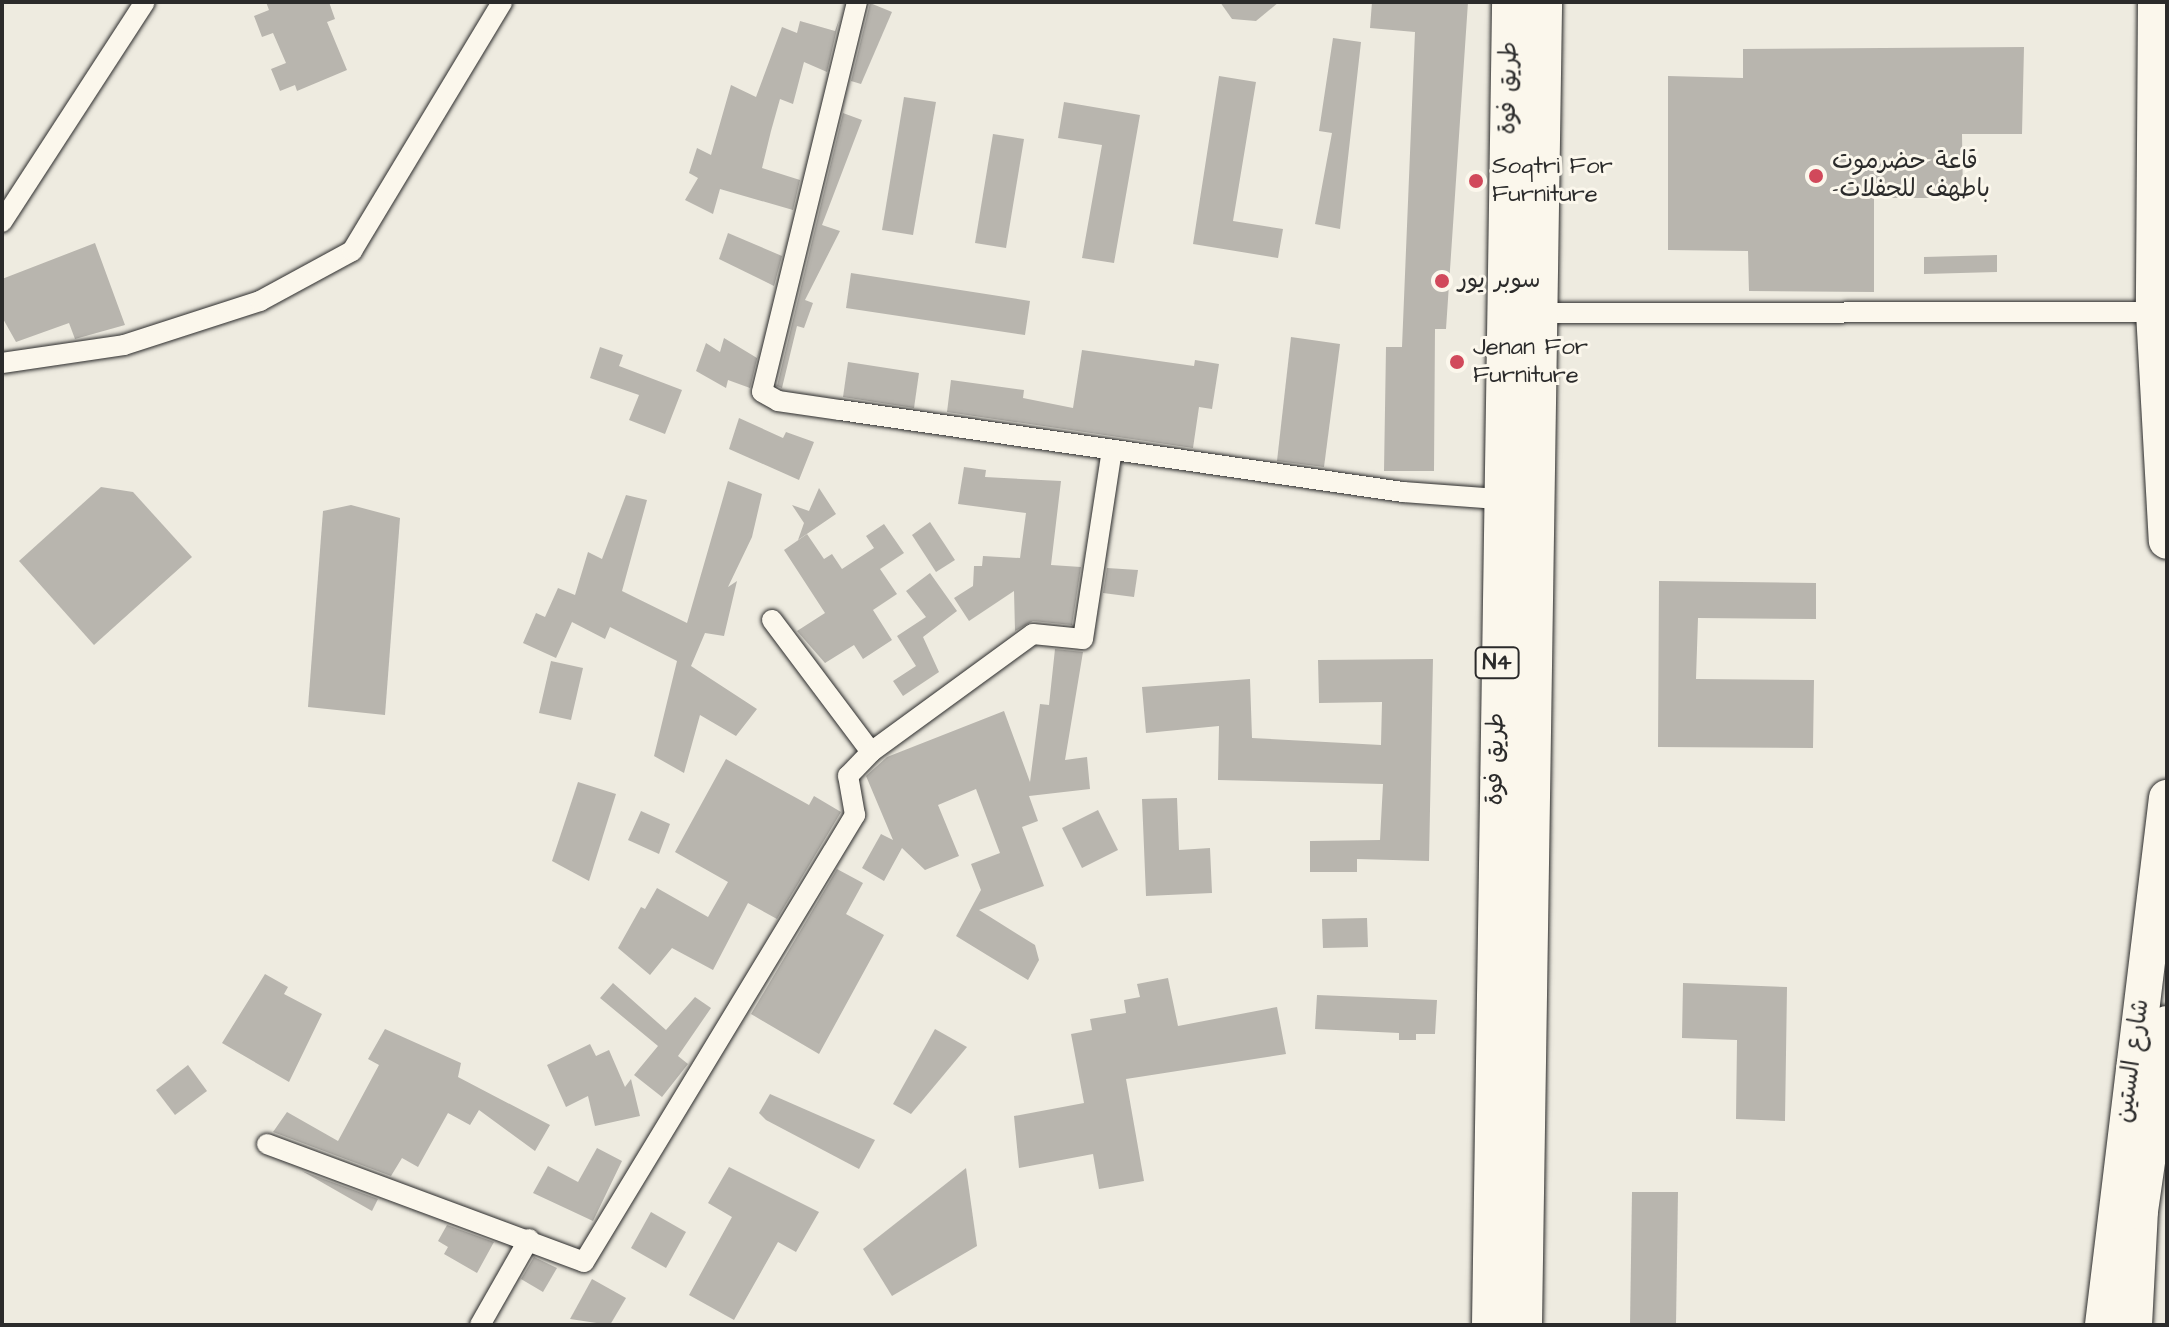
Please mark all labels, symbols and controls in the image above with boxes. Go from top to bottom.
street label: طريق فوة [1494,41,1524,135]
place label: قاعة حضرموت -باطهف للحفلات [1832,148,1990,204]
place label: Soqtri For Furniture [1492,153,1613,209]
marker: قاعة حضرموت -باطهف للحفلات [1807,167,1825,185]
marker: Soqtri For Furniture [1467,172,1485,190]
place label: سوبر يور [1458,267,1540,295]
marker: سوبر يور [1433,272,1451,290]
place label: Jenan For Furniture [1473,334,1588,390]
marker: Jenan For Furniture [1448,353,1466,371]
road number: N4 [1473,645,1521,681]
street label: طريق فوة [1481,712,1511,806]
street label: شارع الستين [2110,997,2156,1125]

